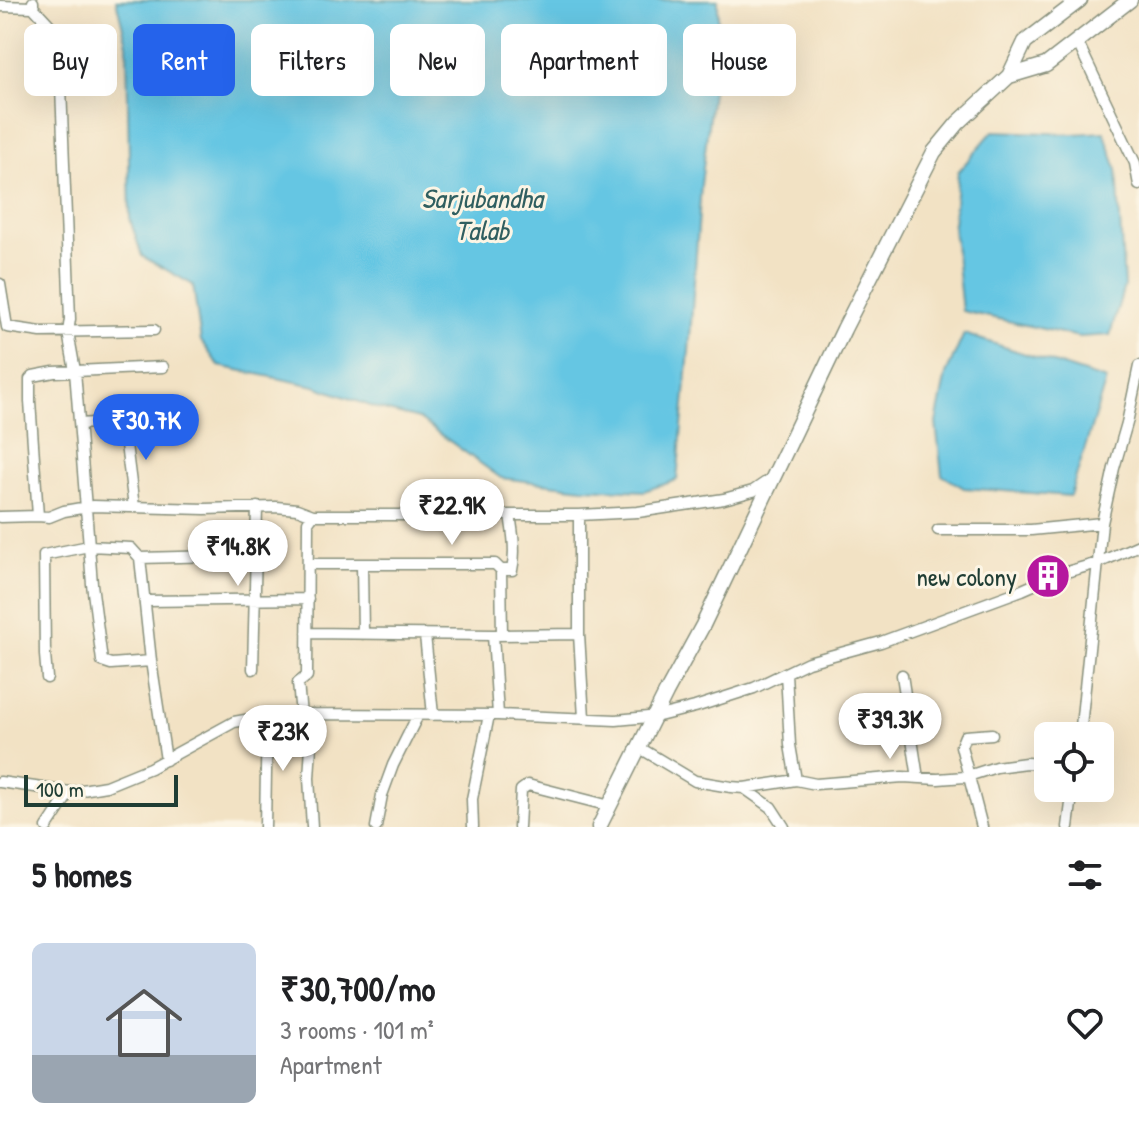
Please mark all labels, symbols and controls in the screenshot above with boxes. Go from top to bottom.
chip: Buy [24,24,117,96]
chip: Rent [133,24,235,96]
chip: Filters [251,24,374,96]
chip: New [390,24,485,96]
chip: Apartment [501,24,667,96]
chip: House [683,24,796,96]
water label: Sarjubandha Talab [421,179,546,249]
pin: ₹30.7K [81,394,211,462]
text: ₹30.7K [111,402,181,437]
pin: ₹22.9K [387,479,517,547]
text: ₹22.9K [418,487,486,522]
pin: ₹14.8K [173,520,303,588]
text: ₹14.8K [206,528,270,563]
building icon: new colony [1024,552,1072,600]
place label: new colony [916,559,1017,594]
pin: ₹39.3K [825,693,955,761]
text: ₹39.3K [857,701,923,736]
pin: ₹23K [236,705,330,773]
text: ₹23K [257,713,309,748]
map controls [1034,722,1114,802]
button: locate [1034,722,1114,802]
scale bar [24,771,178,807]
text: 100 m [36,774,84,804]
text: 5 homes [32,852,132,898]
icon: filters [1063,853,1107,897]
text: ₹30,700/mo [280,966,435,1012]
icon: home [96,975,192,1071]
icon: heart [1063,1001,1107,1045]
text: 3 rooms · 101 m² [280,1012,434,1047]
text: Apartment [280,1047,382,1082]

